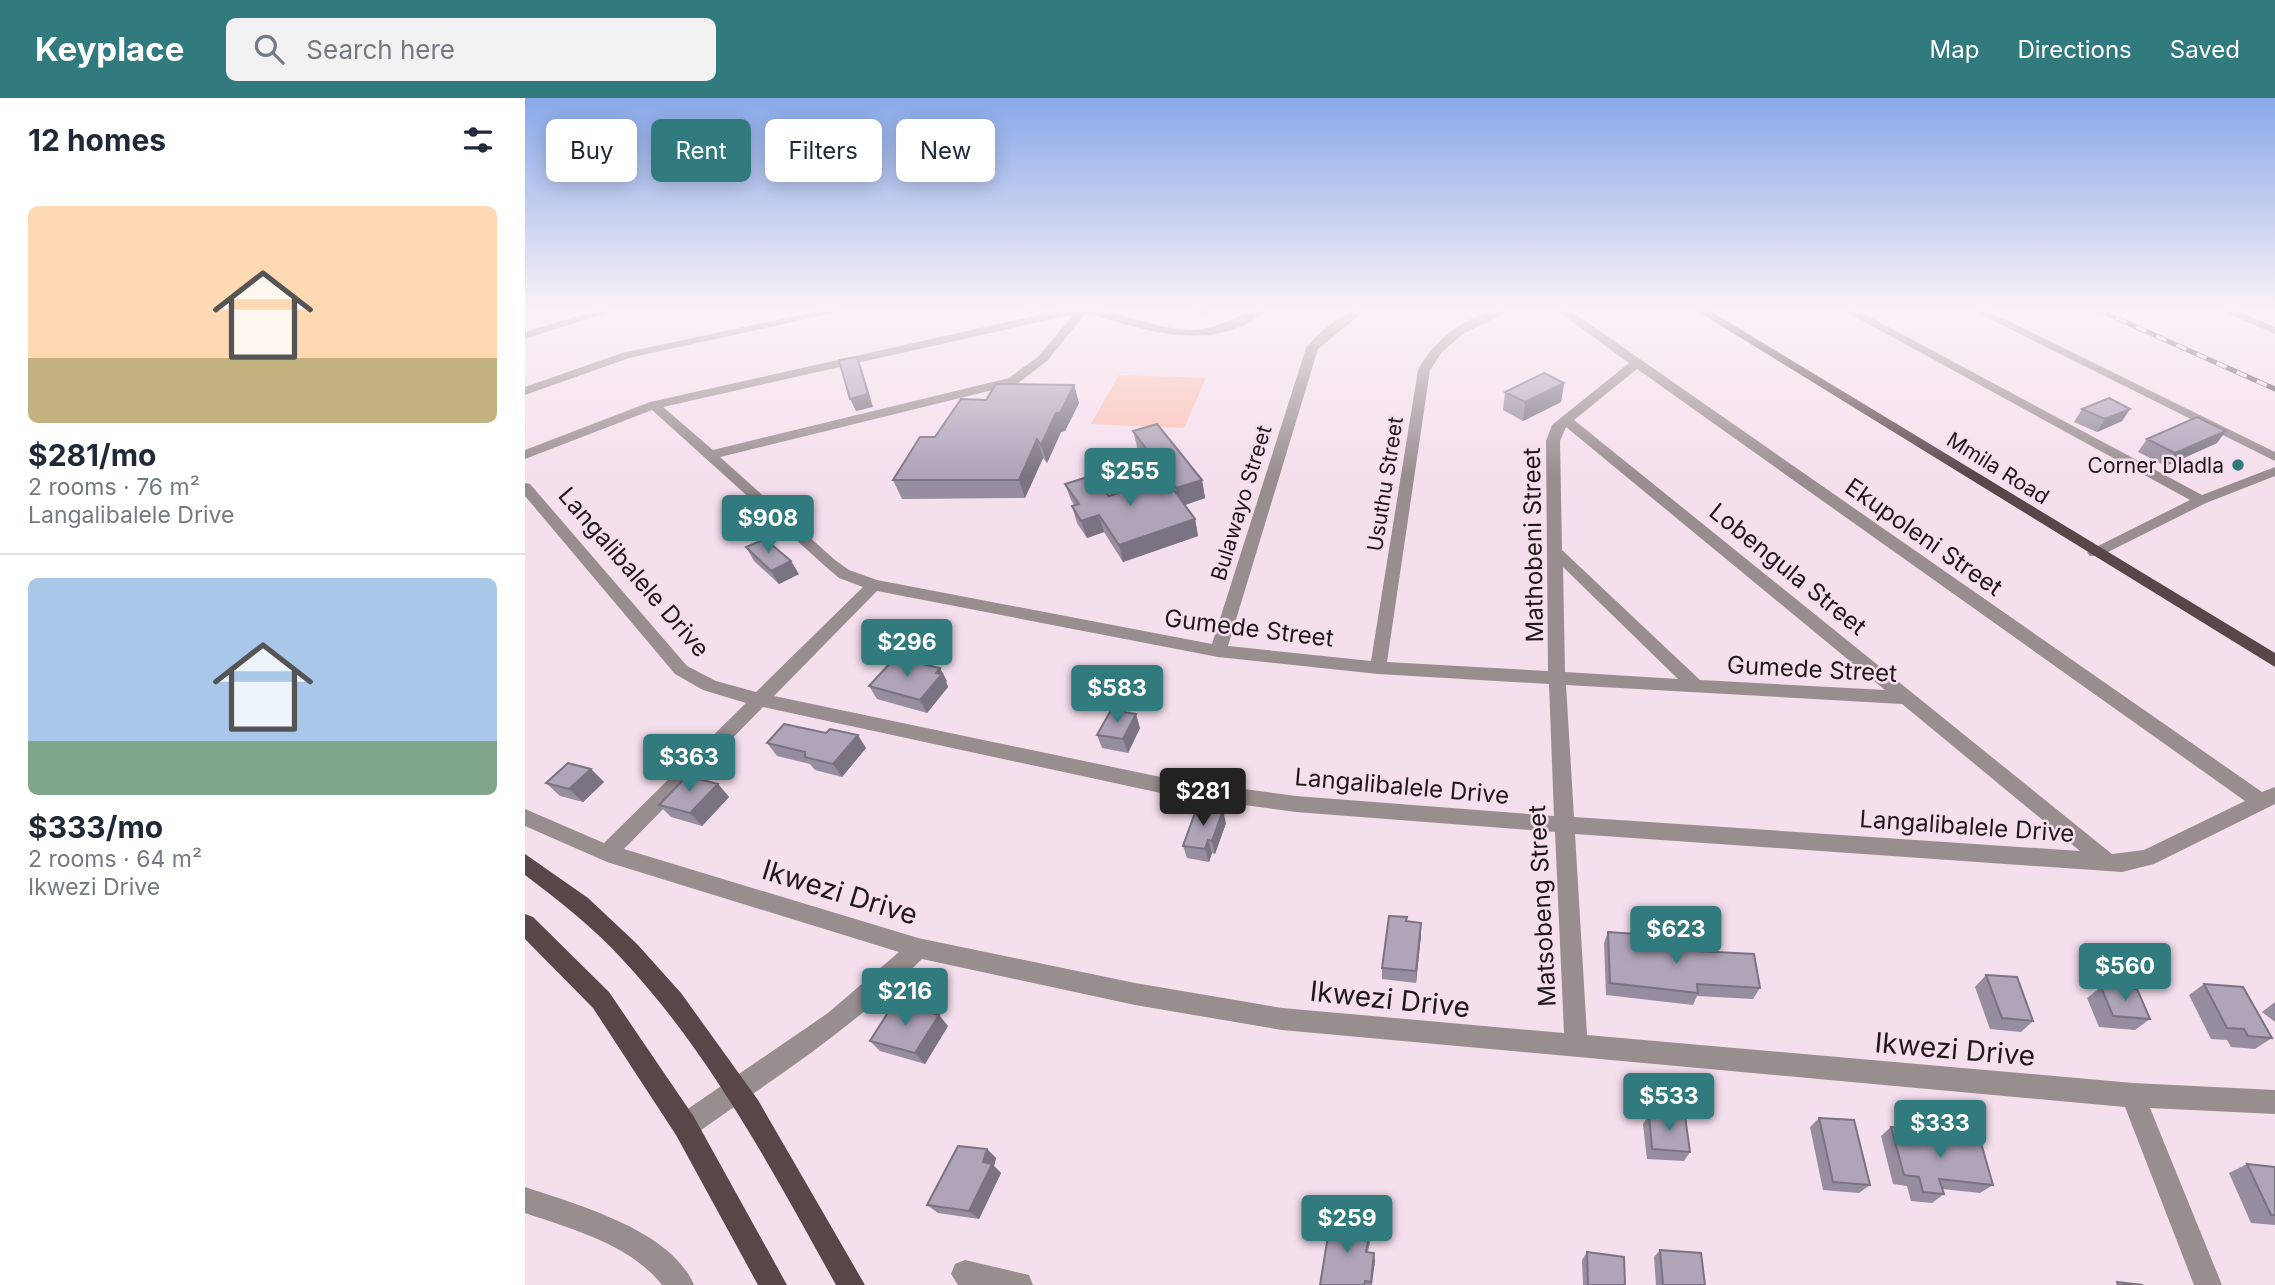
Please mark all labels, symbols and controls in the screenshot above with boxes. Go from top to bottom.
search box [226,18,716,81]
text: Keyplace [35,29,184,69]
icon: search [250,30,288,68]
text: Search here [306,34,455,65]
text: Map [1930,35,1979,64]
text: Directions [2017,35,2132,64]
text: Saved [2170,35,2240,64]
chip: Buy [546,119,637,182]
chip: Rent [651,119,751,182]
chip: Filters [765,119,882,182]
chip: New [896,119,995,182]
icon: filters [459,121,497,159]
text: 12 homes [28,122,166,158]
icon: home [200,252,326,378]
street label: Usuthu Street [1362,415,1408,553]
street label: Bulawayo Street [1206,422,1277,584]
street label: Mmila Road [1942,427,2054,509]
text: $281/mo [28,437,156,473]
street label: Mathobeni Street [1517,447,1549,643]
pin: $255 [1089,448,1171,508]
place label: Corner Dladla [2088,453,2224,478]
text: $255 [1101,457,1159,485]
marker: Corner Dladla [2230,457,2246,473]
street label: Ekupoleni Street [1840,472,2008,602]
text: 2 rooms · 76 m² [28,473,200,501]
street label: Langalibalele Drive [552,481,716,663]
pin: $908 [727,496,809,555]
street label: Lobengula Street [1704,497,1872,641]
text: Langalibalele Drive [28,501,234,529]
text: $908 [738,504,798,532]
street label: Gumede Street [1163,603,1335,653]
pin: $296 [866,620,948,679]
icon: home [200,624,326,750]
text: $296 [877,628,937,656]
street label: Gumede Street [1726,650,1898,688]
pin: $583 [1076,666,1158,725]
text: $583 [1087,674,1147,702]
pin: $363 [648,734,730,794]
text: $363 [659,743,719,771]
street label: Langalibalele Drive [1293,762,1511,810]
pin: $281 [1162,768,1244,828]
text: $281 [1176,777,1230,805]
street label: Matsobeng Street [1522,804,1562,1008]
street label: Langalibalele Drive [1859,804,2075,848]
text: $333/mo [28,809,163,845]
text: 2 rooms · 64 m² [28,845,202,873]
street label: Ikwezi Drive [758,852,922,932]
text: Ikwezi Drive [28,873,160,901]
pin: $623 [1635,906,1717,966]
text: $623 [1646,915,1706,943]
pin: $560 [2084,944,2166,1003]
text: $560 [2095,952,2155,980]
pin: $216 [864,968,946,1028]
street label: Ikwezi Drive [1308,974,1472,1024]
text: $216 [878,977,932,1005]
street label: Ikwezi Drive [1873,1025,2037,1073]
pin: $533 [1628,1074,1710,1133]
text: $533 [1639,1082,1699,1110]
pin: $333 [1899,1100,1981,1160]
text: $333 [1910,1109,1970,1137]
pin: $259 [1306,1196,1388,1255]
text: $259 [1317,1204,1377,1232]

